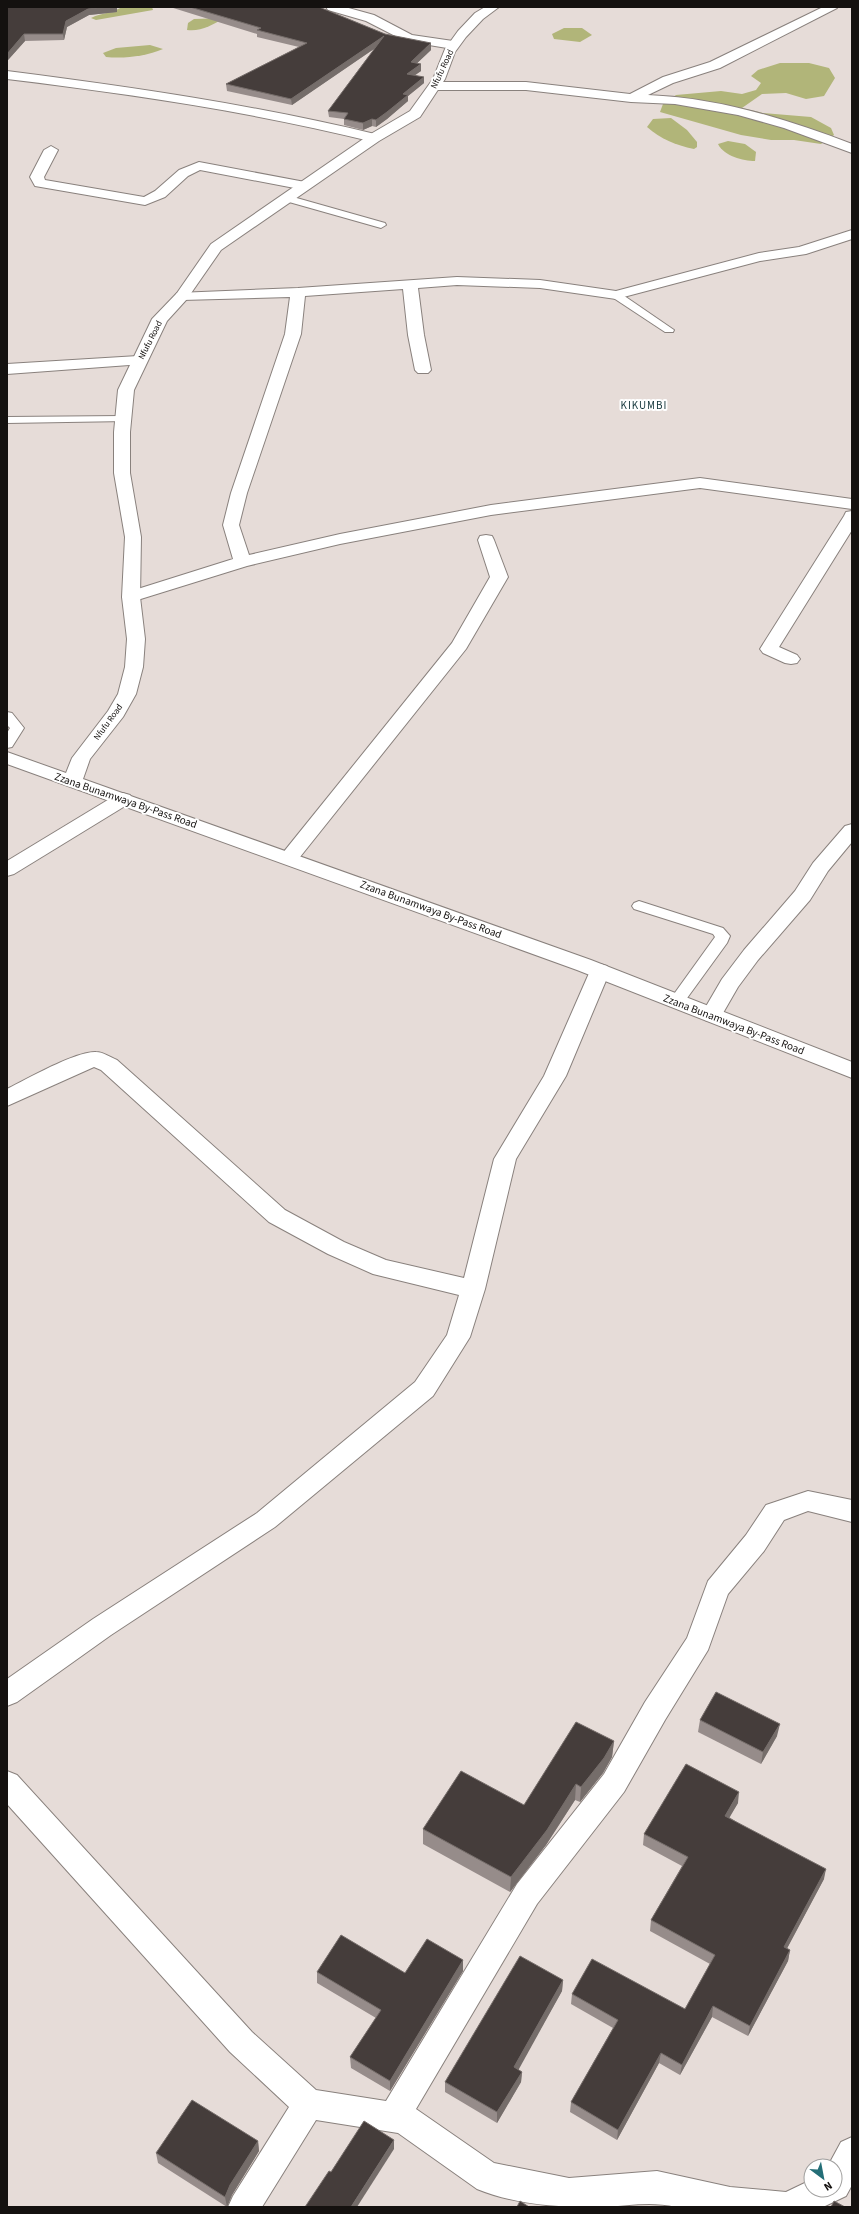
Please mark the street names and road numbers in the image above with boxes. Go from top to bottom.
street label: Nfufu Road [428,47,457,91]
street label: Nfufu Road [135,319,166,362]
street label: Nfufu Road [91,701,126,743]
street label: Zzana Bunamwaya By-Pass Road [52,769,199,832]
street label: Zzana Bunamwaya By-Pass Road [358,877,504,942]
street label: Zzana Bunamwaya By-Pass Road [661,991,807,1058]

